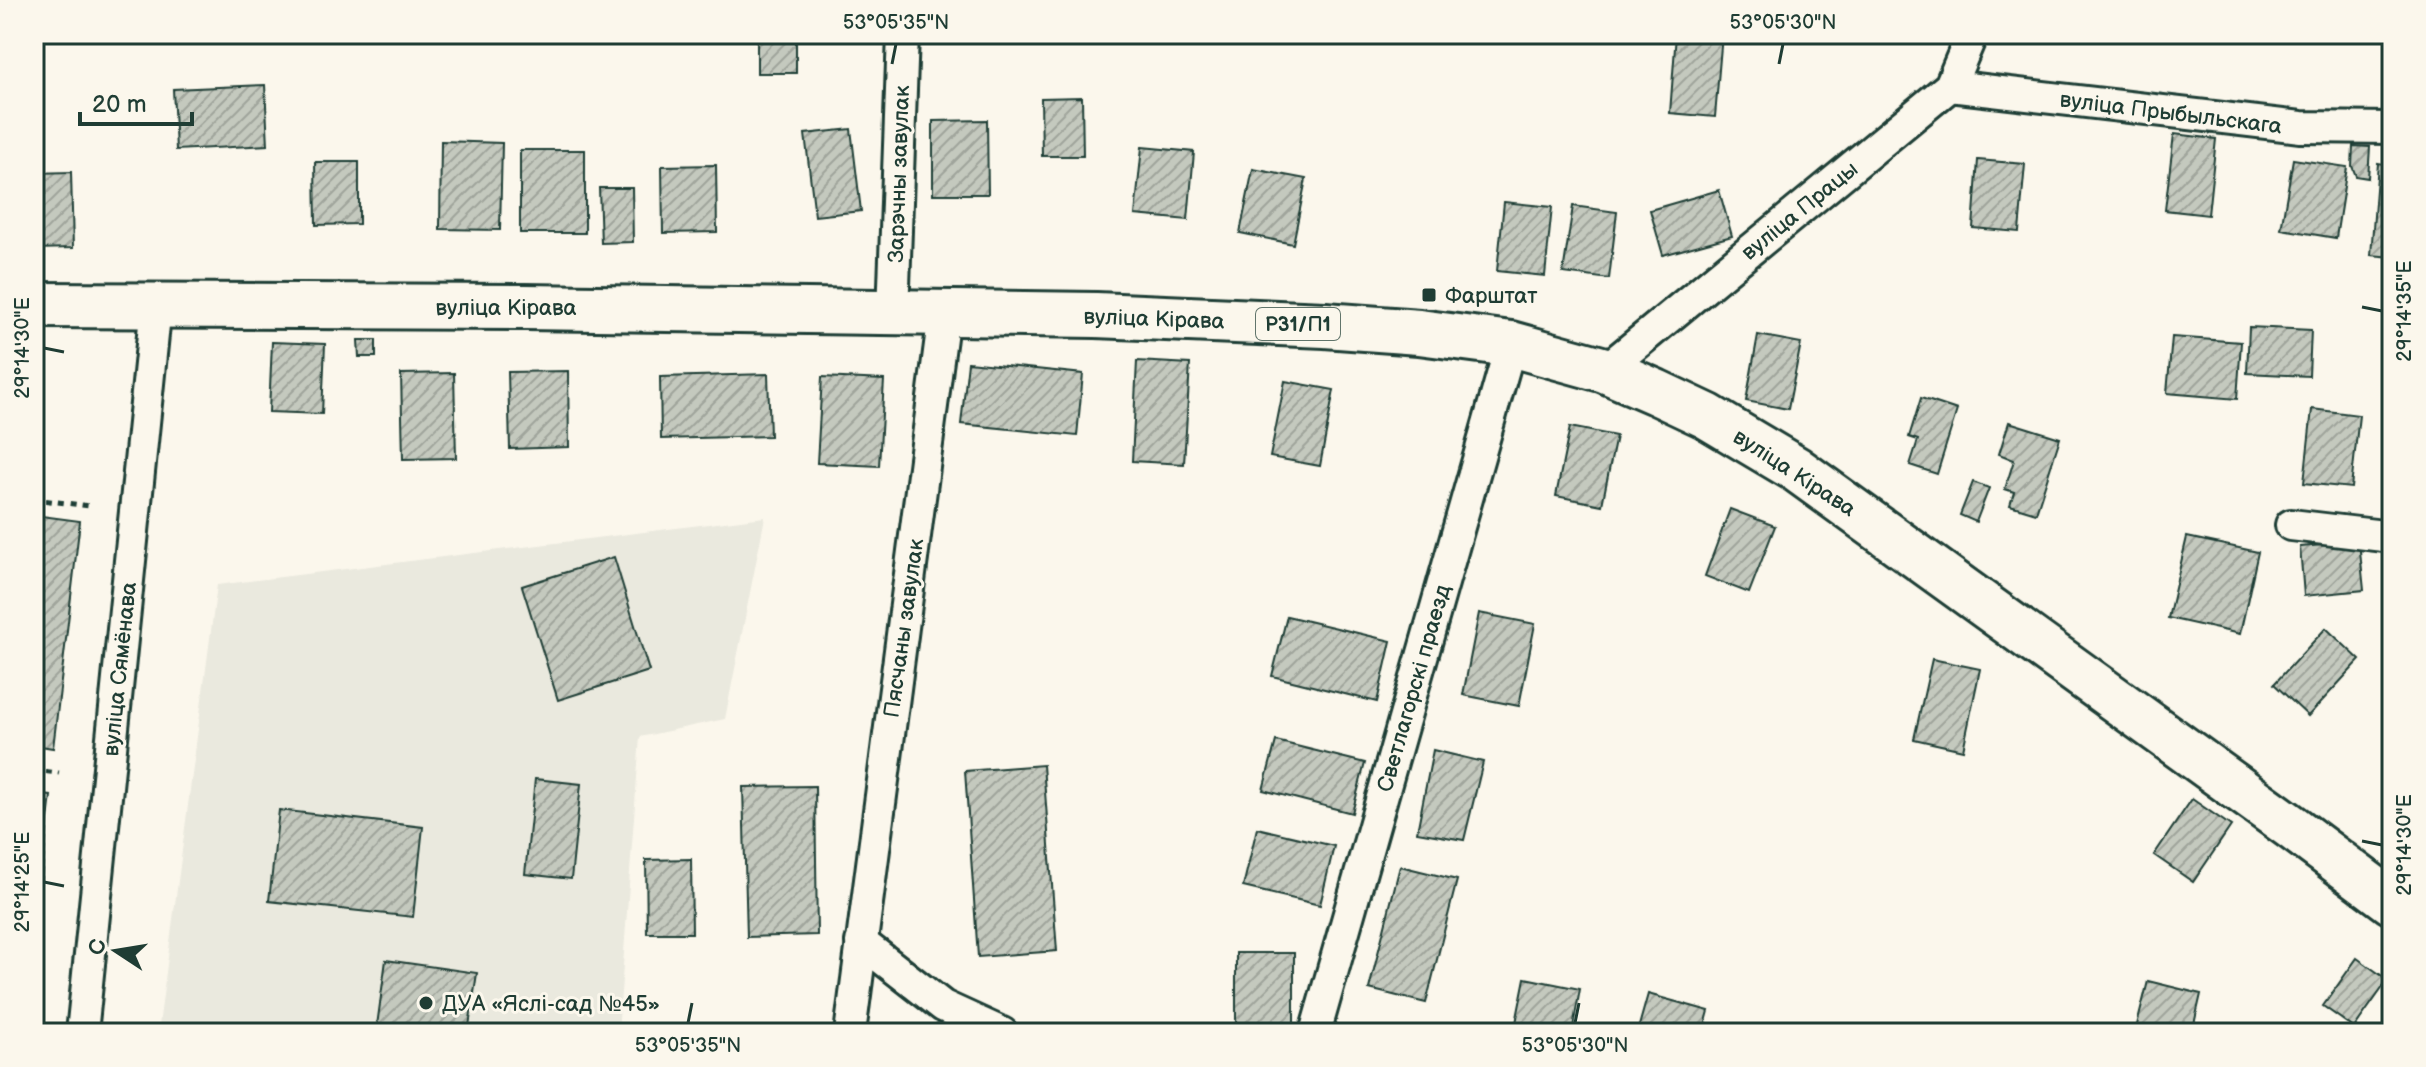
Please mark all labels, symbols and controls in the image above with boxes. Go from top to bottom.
text: 53°05'35"N [843,11,949,35]
text: 53°05'30"N [1730,11,1836,35]
scale bar [80,76,192,126]
street label: Зарэчны завулак [883,85,916,263]
street label: вуліца Прыбыльскага [2058,86,2283,141]
text: 20 m [92,90,147,119]
street label: вуліца Працы [1736,156,1864,266]
text: 29°14'35"E [2393,260,2417,362]
place label: Фарштат [1445,283,1538,310]
marker: Фарштат [1420,286,1438,304]
street label: вуліца Кірава [436,295,576,322]
text: 29°14'30"E [11,297,35,399]
street label: вуліца Кірава [1083,304,1225,335]
road number: Р31/П1 [1256,308,1340,340]
street label: вуліца Кірава [1728,424,1861,523]
street label: Пясчаны завулак [879,537,930,719]
street label: вуліца Сямёнава [98,581,143,758]
street label: Светлагорскі праезд [1372,582,1457,795]
text: 29°14'30"E [2393,794,2417,896]
text: 29°14'25"E [11,832,35,932]
north arrow [76,911,156,991]
text: С [83,937,113,957]
place label: ДУА «Яслі-сад №45» [442,991,660,1018]
marker: ДУА «Яслі-сад №45» [417,994,435,1012]
text: 53°05'35"N [635,1034,741,1058]
text: 53°05'30"N [1522,1034,1628,1058]

